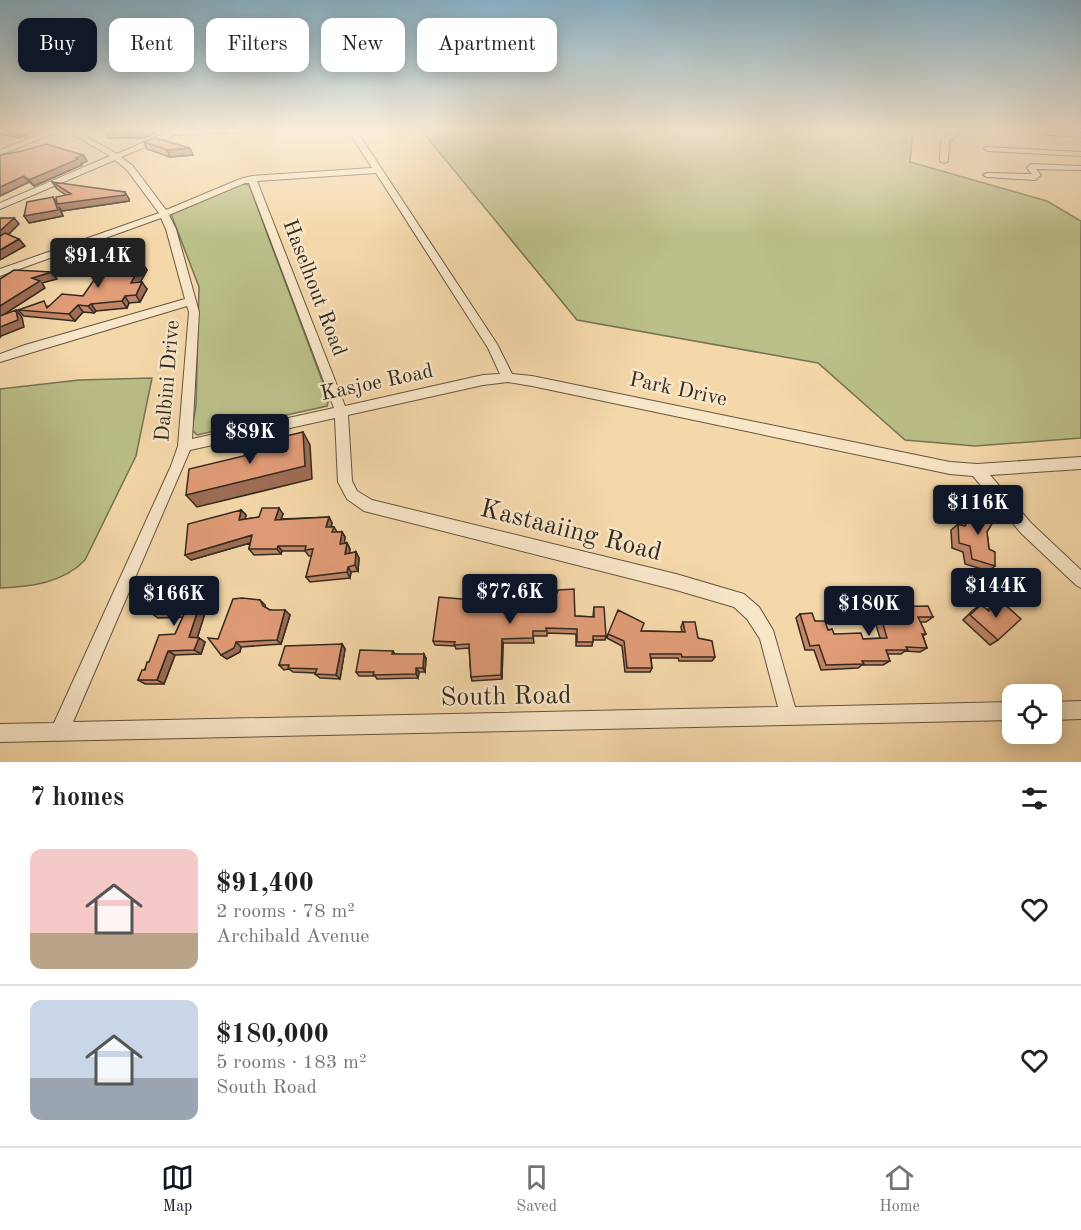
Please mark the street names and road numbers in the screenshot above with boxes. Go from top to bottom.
street label: Haselhout Road [278,217,350,359]
street label: Dalbini Drive [152,319,184,443]
street label: Kasjoe Road [319,361,435,405]
street label: Park Drive [627,369,729,411]
street label: Kastaaiing Road [478,496,664,566]
street label: South Road [440,683,572,711]

